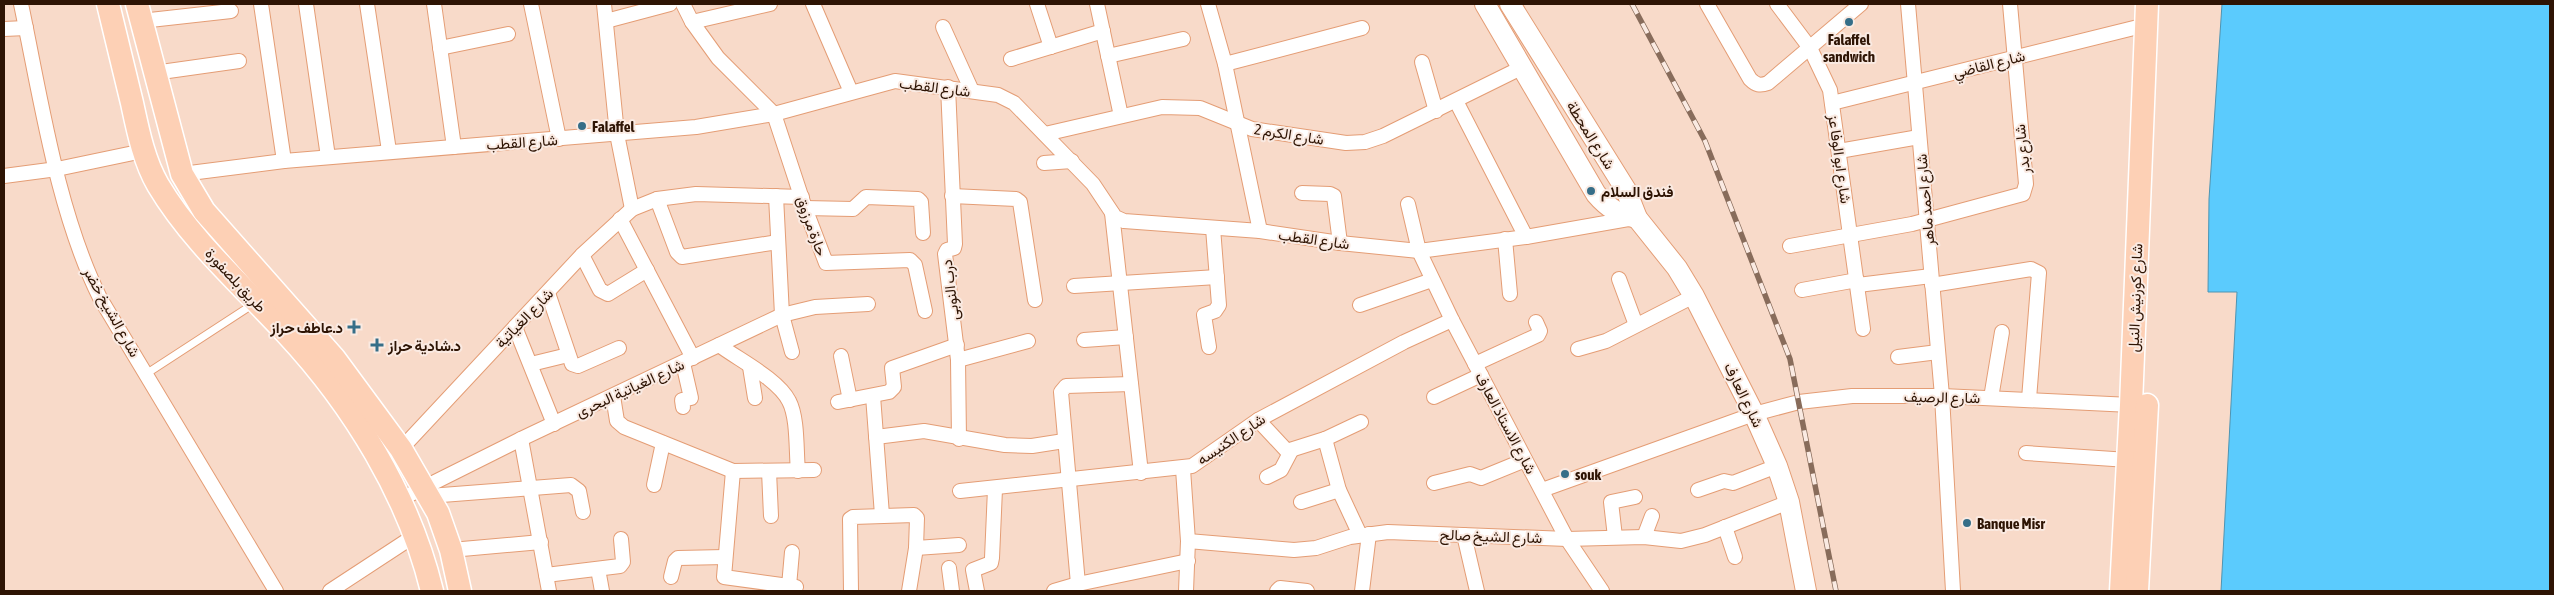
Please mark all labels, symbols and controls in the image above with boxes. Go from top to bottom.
marker: Falaffel sandwich [1843,16,1855,28]
place label: Falaffel sandwich [1823,31,1875,65]
street label: شارع القاضي [1951,47,2028,86]
street label: شارع القطب [898,74,972,103]
street label: شارع المحطة [1561,98,1619,174]
street label: شارع ابو الوفا عز [1822,112,1855,205]
place label: Falaffel [592,118,636,135]
marker: Falaffel [576,120,588,132]
street label: شارع الكرم 2 [1252,120,1325,151]
street label: شارع بدر [2011,123,2036,176]
street label: شارع القطب [486,131,559,156]
street label: شارع احمد ماهر [1912,153,1941,248]
place label: فندق السلام [1601,183,1673,202]
marker: فندق السلام [1585,185,1597,197]
street label: حارة مرزوق [792,194,831,259]
street label: شارع القطب [1277,226,1351,255]
street label: شارع كورنيش النيل [2125,243,2148,353]
street label: طريق بلصفورة [201,245,270,317]
street label: درب النوبى [938,258,964,322]
street label: شارع الشيخ خضر [77,263,144,361]
street label: شارع الغياتية [492,285,559,353]
place label: د.عاطف حراز [269,319,343,337]
marker: د.عاطف حراز [347,320,361,334]
place label: د.شادية حراز [387,337,461,355]
marker: د.شادية حراز [370,338,384,352]
street label: شارع الغياتية البحرى [573,355,688,423]
street label: شارع العارف [1718,360,1767,431]
street label: شارع الاستاذ العارف [1469,369,1540,478]
street label: شارع الرصيف [1904,388,1981,409]
street label: شارع الكنيسه [1194,410,1270,471]
place label: souk [1575,466,1602,483]
marker: souk [1559,468,1571,480]
place label: Banque Misr [1977,515,2045,532]
marker: Banque Misr [1961,517,1973,529]
street label: شارع الشيخ صالح [1439,526,1543,549]

